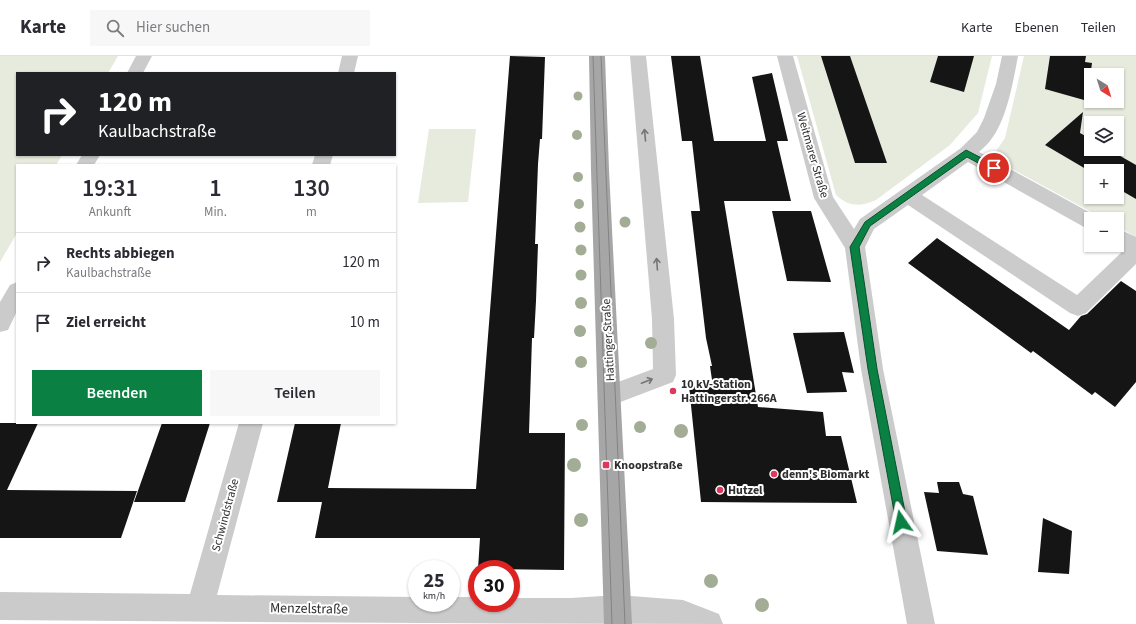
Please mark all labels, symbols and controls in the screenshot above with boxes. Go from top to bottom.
search box [90,10,370,46]
text: Karte [20,14,66,41]
icon: search [104,17,126,39]
text: Hier suchen [136,17,210,38]
text: Karte [961,18,993,38]
text: Ebenen [1015,18,1059,38]
text: Teilen [1081,18,1116,38]
north arrow [1084,68,1124,108]
map controls [1084,68,1124,252]
text: 120 m [98,82,172,122]
icon: right [32,88,84,140]
street label: Weitmarer Straße [792,111,833,200]
button: layers [1084,116,1124,156]
text: Kaulbachstraße [98,119,216,144]
one-way arrow [642,129,649,142]
pin [977,151,1011,185]
icon: arrive [983,157,1005,179]
button: + [1084,164,1124,204]
text: 19:31 [82,171,138,206]
text: 1 [209,171,222,206]
text: 130 [293,171,330,206]
text: Ankunft [89,203,131,221]
text: Min. [204,203,227,221]
text: m [306,203,317,221]
button: − [1084,212,1124,252]
text: Rechts abbiegen [66,243,175,264]
icon: right [32,252,54,274]
text: 120 m [342,252,380,273]
one-way arrow [654,258,661,271]
text: Kaulbachstraße [66,264,151,282]
street label: Hattinger Straße [598,298,619,382]
icon: arrive [32,312,54,334]
text: Ziel erreicht [66,312,146,333]
text: 10 m [350,312,380,333]
button: Beenden [32,370,202,416]
button: Teilen [210,370,380,416]
place label: 10 kV-Station Hattingerstr. 266A [681,376,777,407]
one-way arrow [640,377,652,385]
marker: 10 kV-Station Hattingerstr. 266A [668,386,678,396]
place label: Knoopstraße [614,457,683,474]
marker: Knoopstraße [601,460,611,470]
place label: denn's Biomarkt [782,466,870,483]
marker: denn's Biomarkt [769,469,779,479]
street label: Schwindstraße [208,477,243,553]
place label: Hutzel [728,482,763,499]
marker: Hutzel [715,485,725,495]
position arrow [880,501,922,543]
speed limit sign: 30 [468,560,520,612]
text: 25 [423,567,445,595]
text: km/h [423,589,445,603]
street label: Menzelstraße [270,598,348,620]

